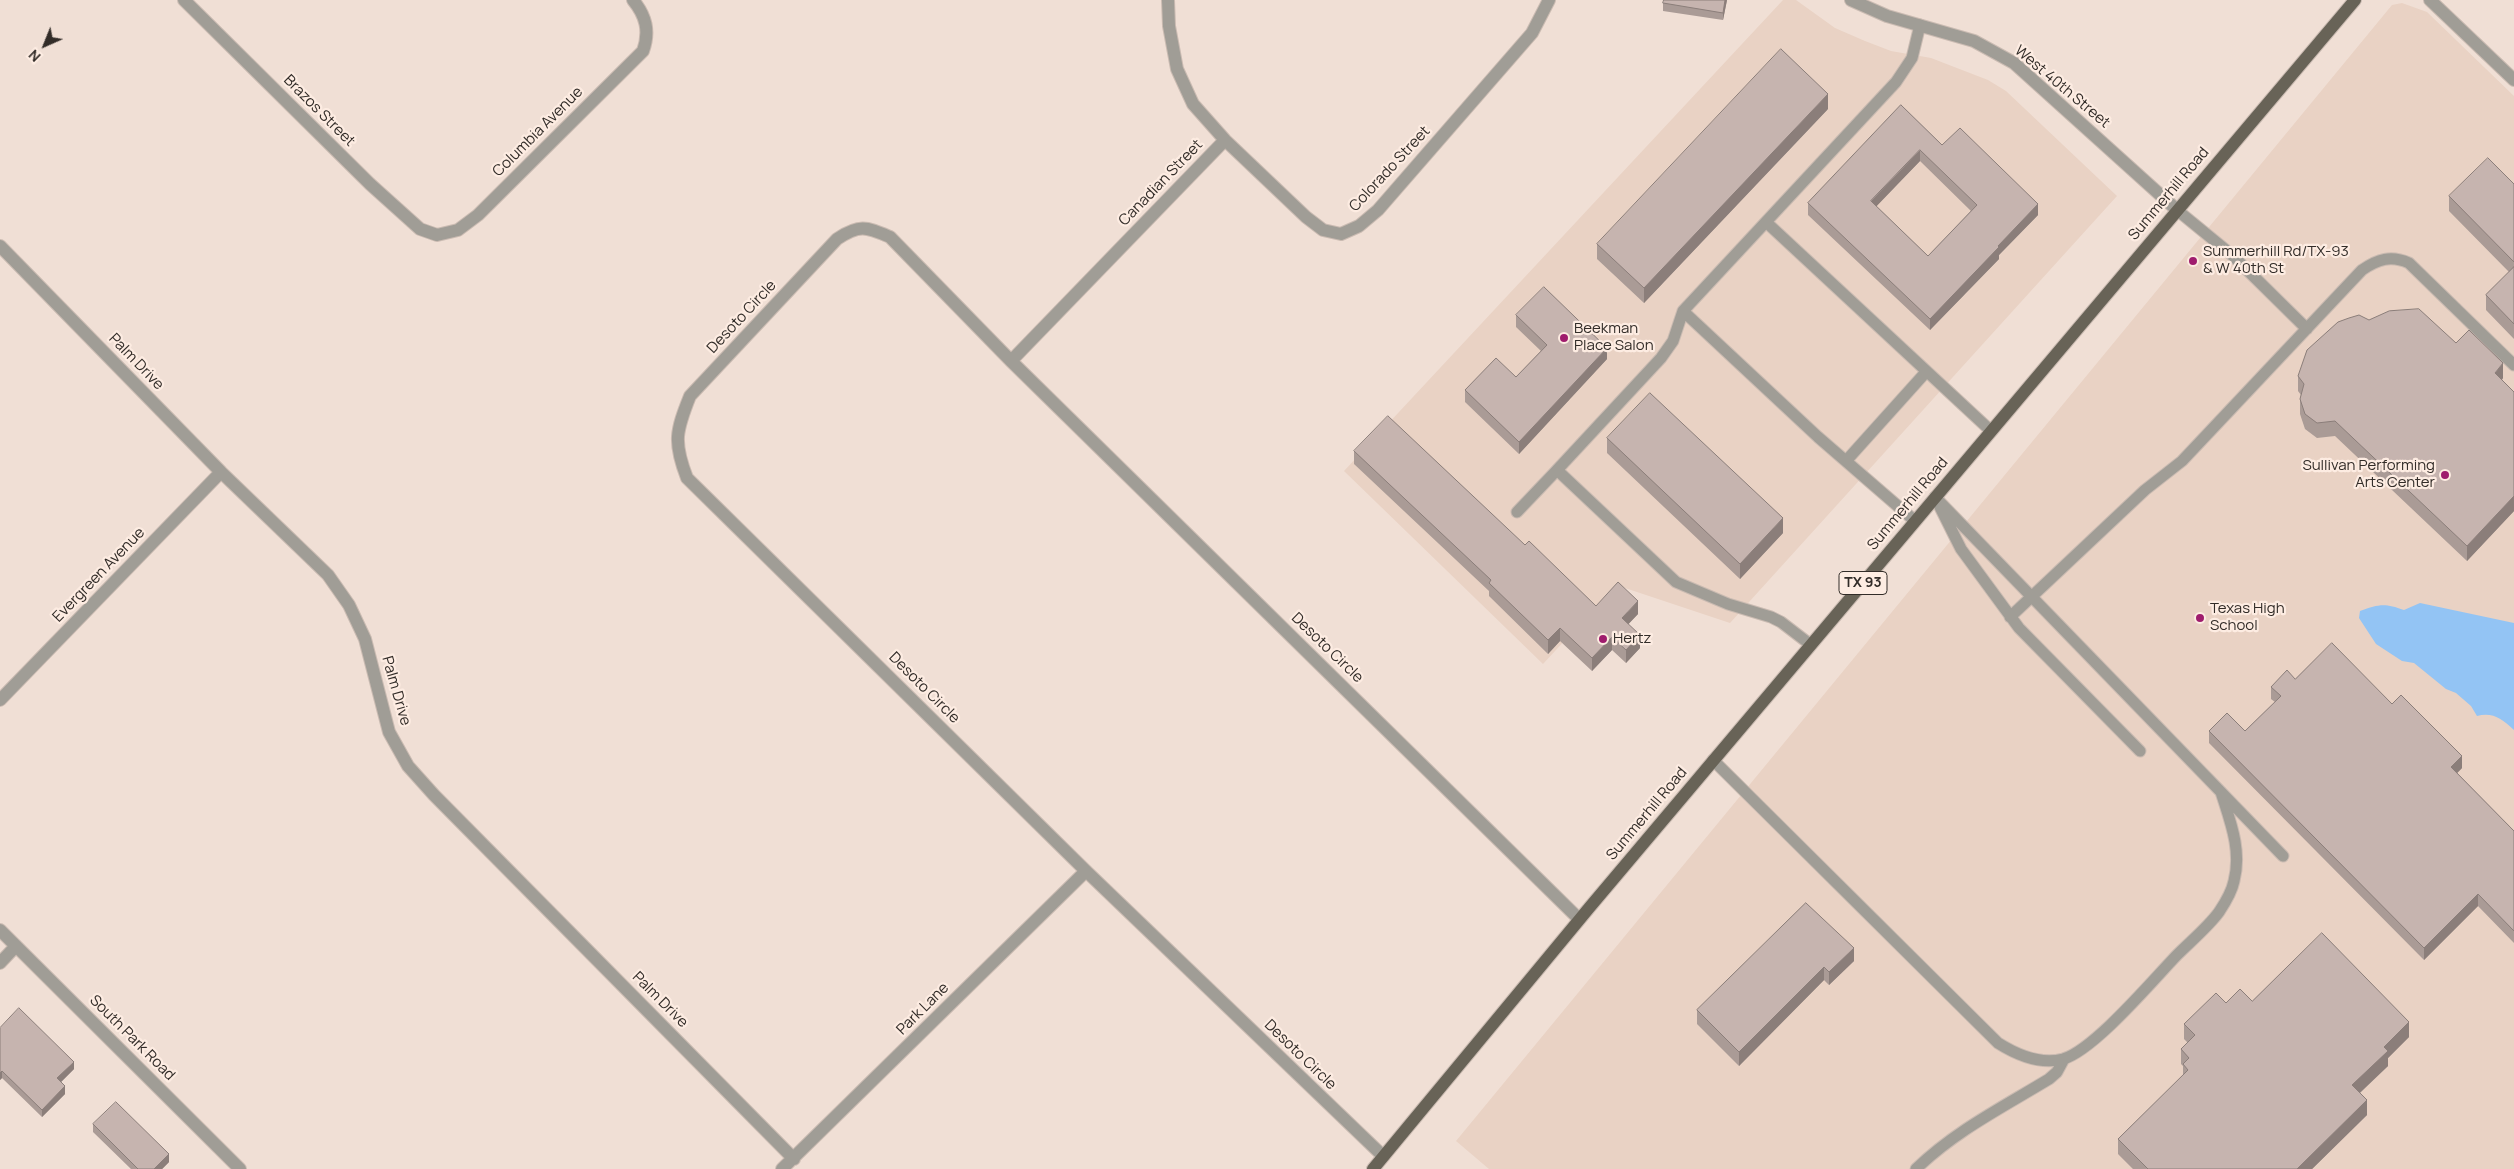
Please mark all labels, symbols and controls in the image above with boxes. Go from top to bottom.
north arrow [20,20,70,70]
street label: West 40th Street [2011,42,2113,132]
text: N [24,46,44,66]
street label: Brazos Street [280,72,358,150]
street label: Columbia Avenue [489,83,587,181]
street label: Colorado Street [1346,123,1434,215]
street label: Canadian Street [1115,136,1207,230]
street label: Summerhill Road [2125,144,2213,244]
place label: Summerhill Rd/TX-93 & W 40th St [2203,243,2349,278]
marker: Summerhill Rd/TX-93 & W 40th St [2187,255,2199,267]
street label: Desoto Circle [704,277,780,357]
place label: Beekman Place Salon [1574,320,1654,355]
street label: Palm Drive [105,330,167,394]
marker: Beekman Place Salon [1558,332,1570,344]
street label: Summerhill Road [1864,454,1952,554]
place label: Sullivan Performing Arts Center [2302,457,2435,492]
marker: Sullivan Performing Arts Center [2439,469,2451,481]
street label: Evergreen Avenue [49,524,149,626]
road number: TX 93 [1839,572,1887,594]
place label: Texas High School [2210,600,2285,635]
street label: Desoto Circle [1287,609,1367,687]
marker: Texas High School [2194,612,2206,624]
place label: Hertz [1613,630,1651,648]
marker: Hertz [1597,633,1609,645]
street label: Desoto Circle [885,649,963,727]
street label: Palm Drive [378,654,414,728]
street label: Summerhill Road [1603,764,1691,864]
street label: Palm Drive [628,968,692,1032]
street label: Park Lane [893,979,953,1039]
street label: South Park Road [86,992,178,1084]
street label: Desoto Circle [1260,1016,1340,1094]

